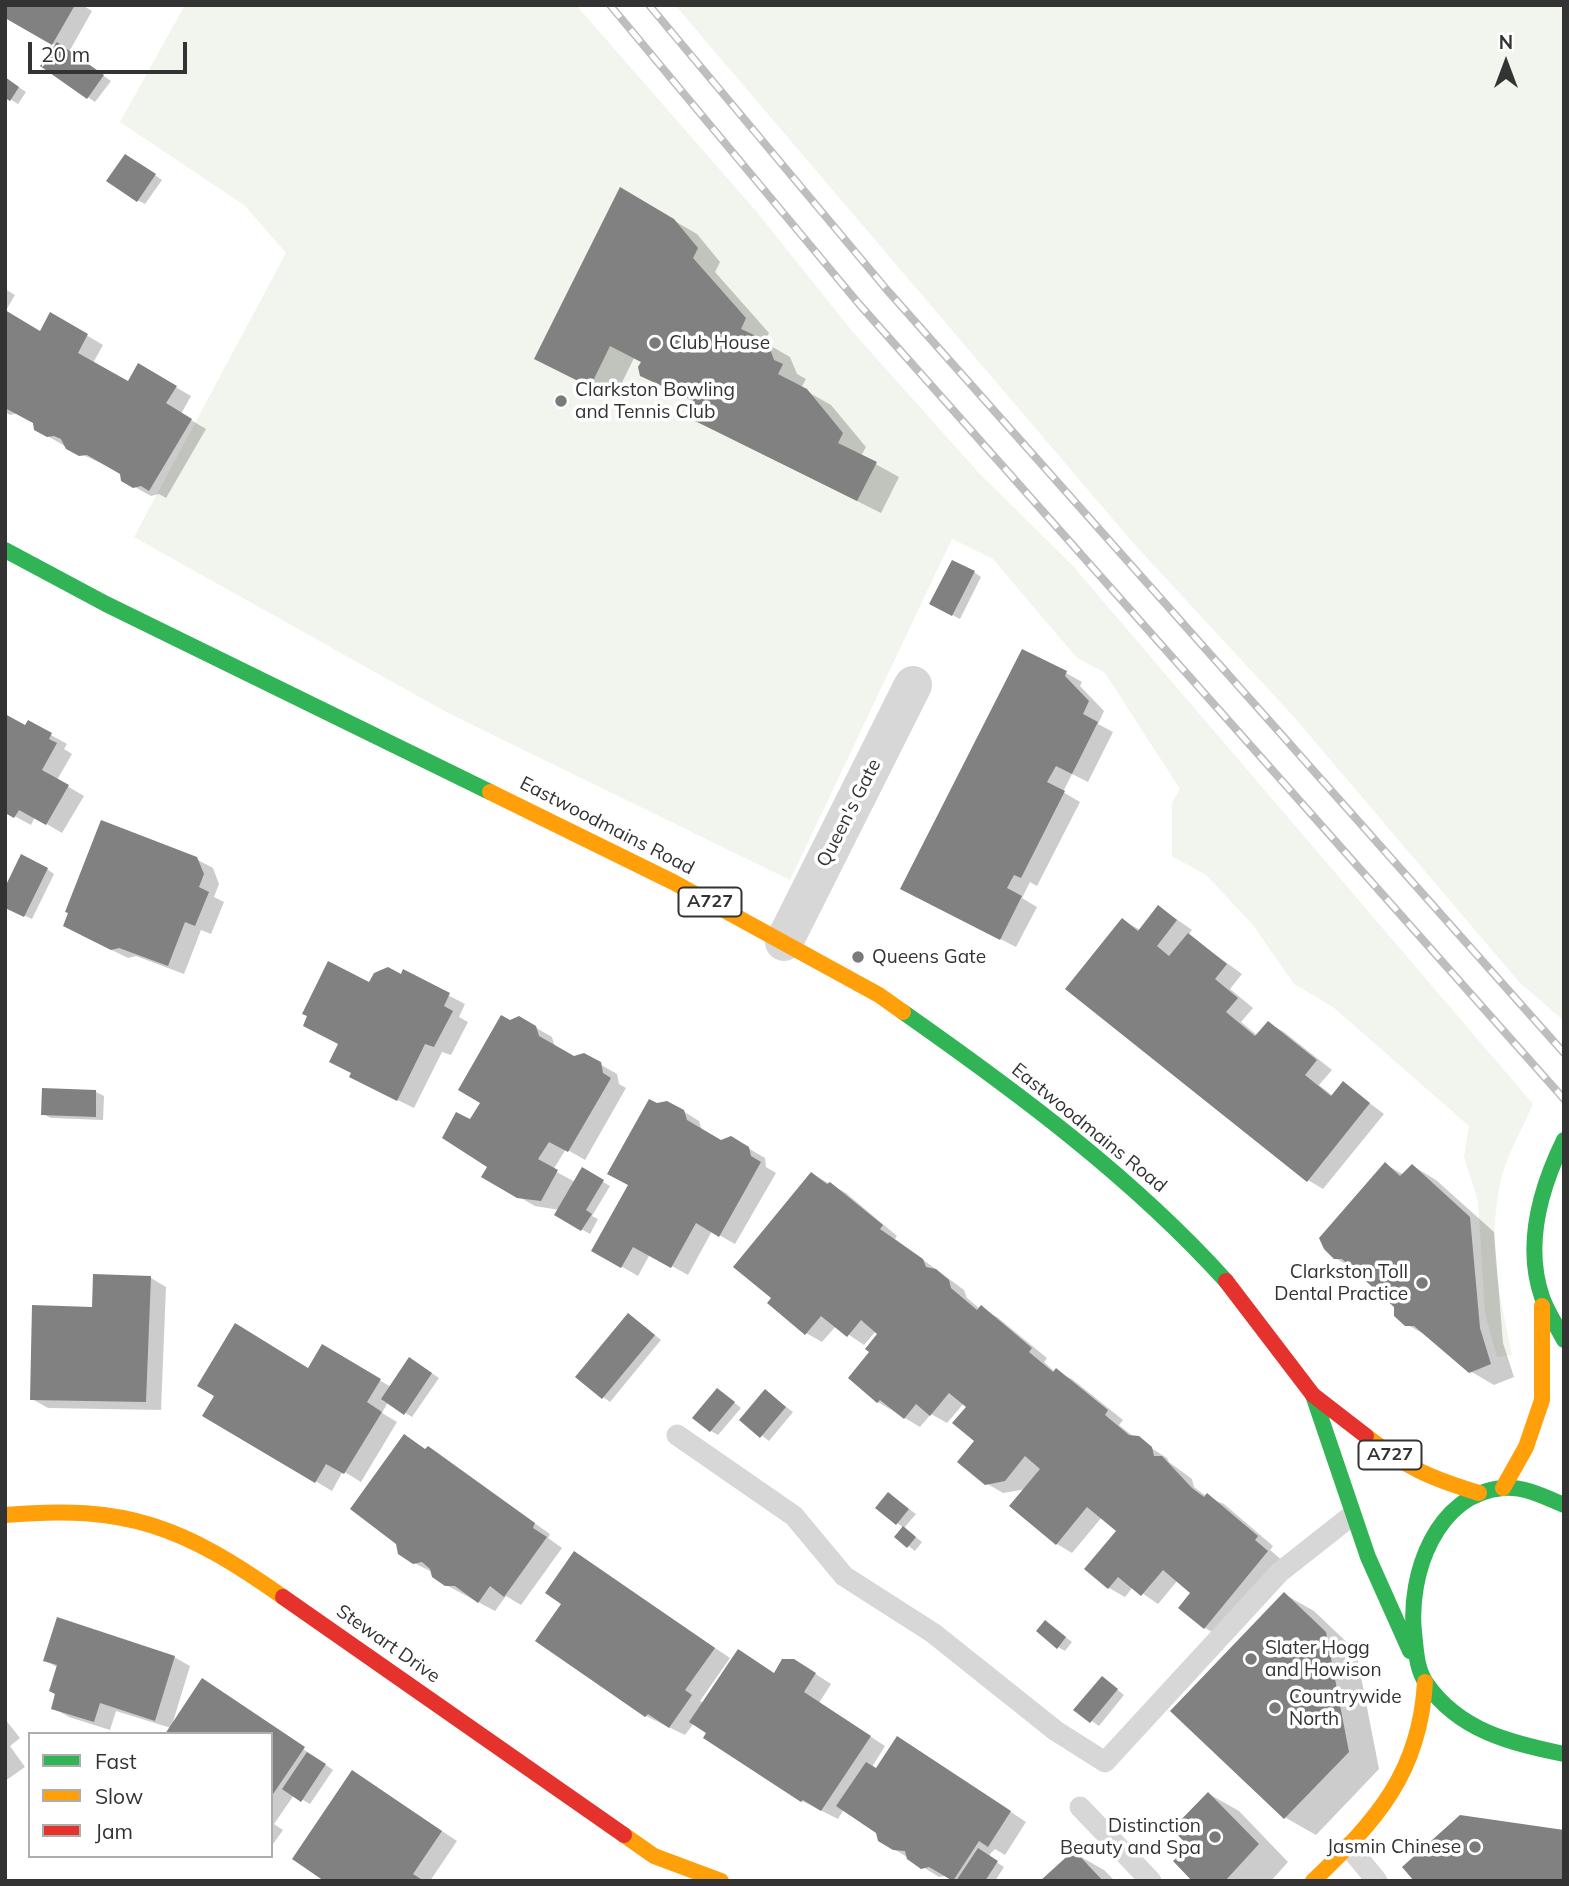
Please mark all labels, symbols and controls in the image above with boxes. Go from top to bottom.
scale bar [32,28,191,72]
north arrow [1471,28,1541,98]
text: N [1499,30,1513,54]
text: 20 m [41,41,90,67]
place label: Club House [669,332,770,354]
marker: Club House [647,335,663,351]
place label: Clarkston Bowling and Tennis Club [575,379,735,423]
marker: Clarkston Bowling and Tennis Club [553,393,569,409]
street label: Queen's Gate [812,755,886,871]
street label: Eastwoodmains Road [516,772,698,880]
road number: A727 [678,888,742,917]
place label: Queens Gate [872,946,986,968]
marker: Queens Gate [850,949,866,965]
street label: Eastwoodmains Road [1007,1059,1171,1197]
place label: Clarkston Toll Dental Practice [1274,1261,1408,1305]
marker: Clarkston Toll Dental Practice [1414,1275,1430,1291]
road number: A727 [1358,1440,1422,1470]
street label: Stewart Drive [332,1600,444,1688]
place label: Slater Hogg and Howison [1265,1637,1382,1681]
marker: Slater Hogg and Howison [1243,1651,1259,1667]
place label: Countrywide North [1289,1686,1401,1730]
marker: Countrywide North [1267,1700,1283,1716]
legend [28,1732,273,1858]
text: Fast [95,1748,137,1774]
text: Slow [95,1783,143,1809]
place label: Distinction Beauty and Spa [1060,1815,1201,1859]
text: Jam [95,1818,133,1844]
marker: Distinction Beauty and Spa [1207,1829,1223,1845]
place label: Jasmin Chinese [1327,1836,1461,1858]
marker: Jasmin Chinese [1467,1839,1483,1855]

